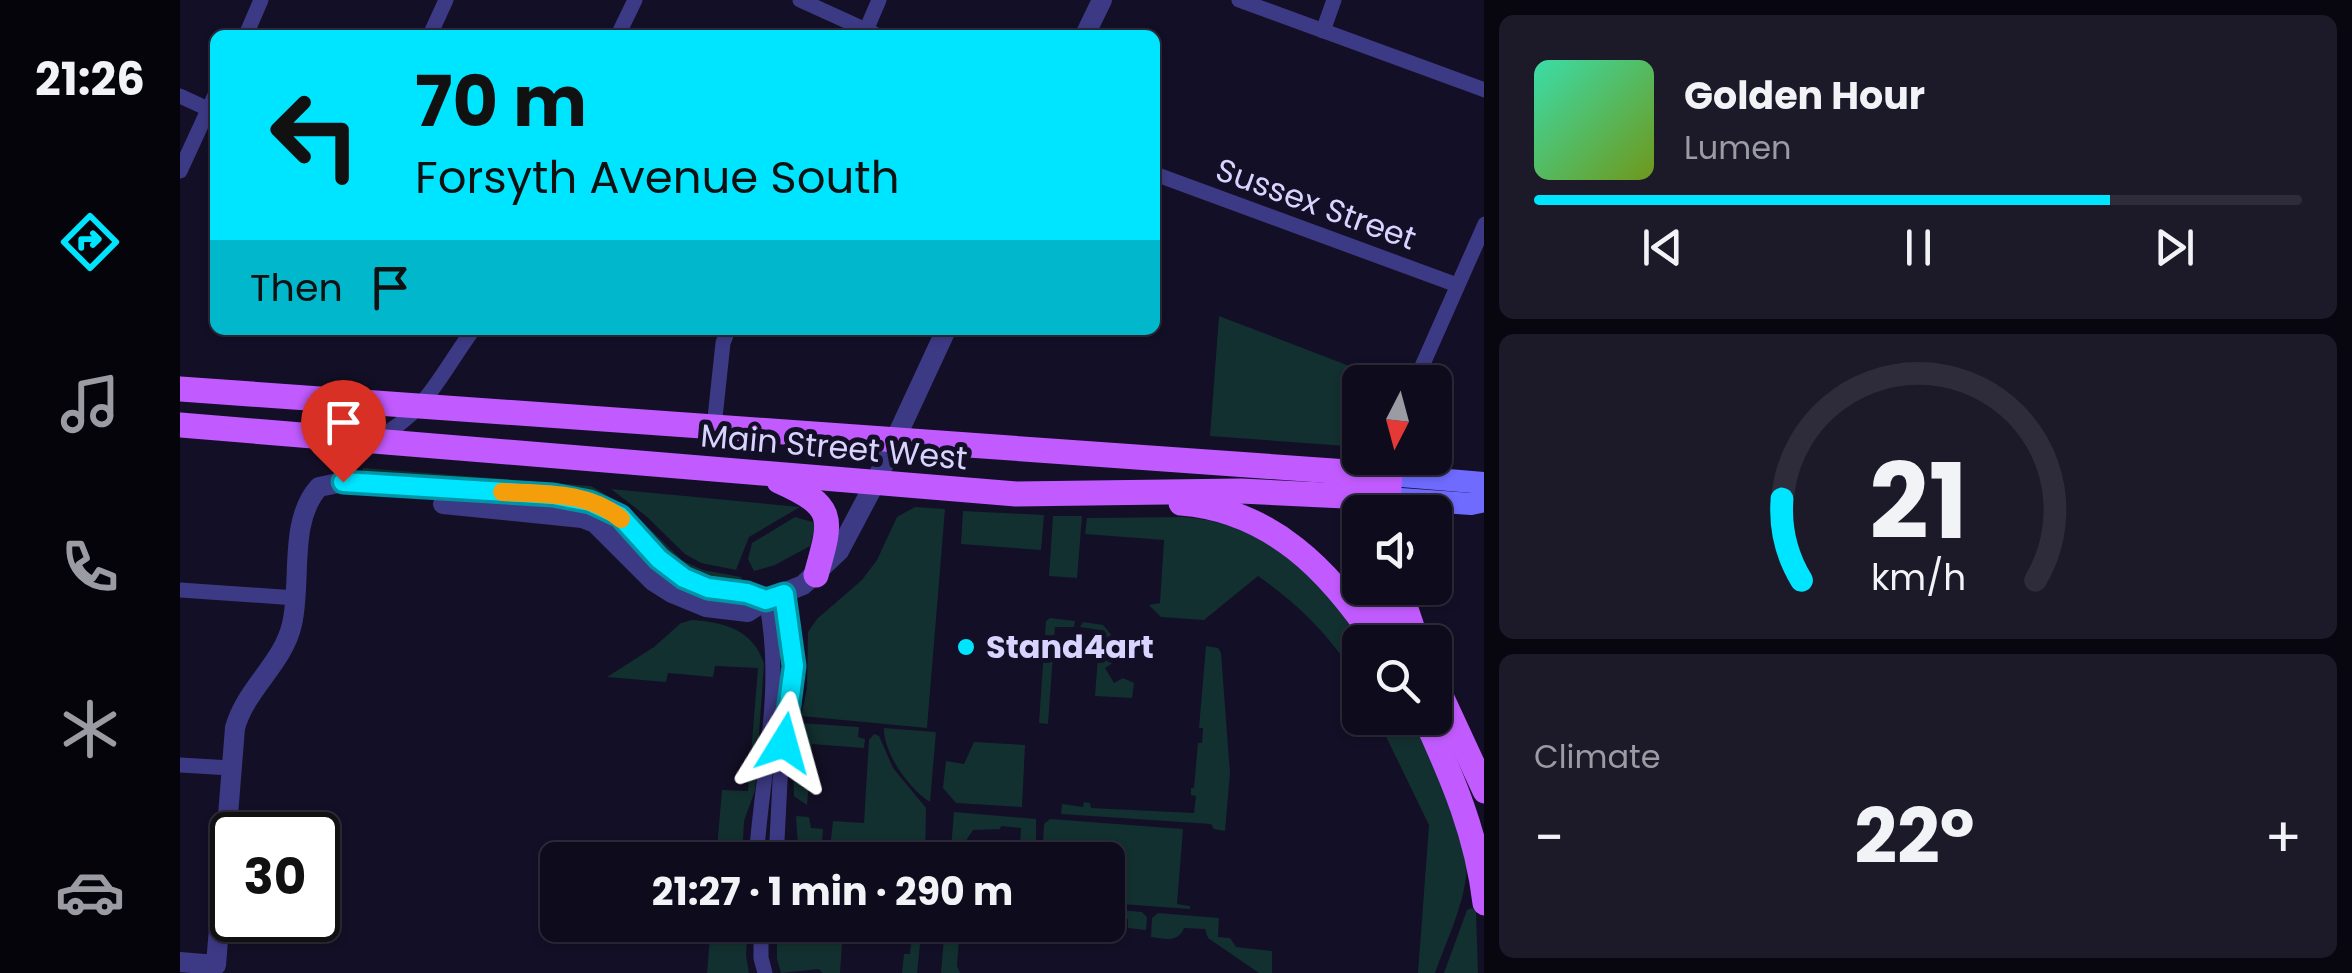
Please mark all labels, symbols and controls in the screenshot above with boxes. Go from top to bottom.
text: 21:26 [35,48,145,111]
text: 70 m [415,52,587,151]
text: Golden Hour [1684,69,1925,122]
icon: left [250,70,380,200]
text: Lumen [1684,125,1792,170]
text: Forsyth Avenue South [415,146,899,209]
street label: Sussex Street [1210,146,1423,261]
icon: directions [55,207,125,277]
icon: previous [1635,220,1690,275]
icon: pause [1891,220,1946,275]
icon: next [2147,220,2202,275]
icon: arrive [363,260,418,315]
text: Then [250,261,343,314]
north arrow [1342,365,1452,475]
map controls [1342,365,1452,735]
icon: music [55,369,125,439]
pin [301,380,386,483]
icon: arrive [316,395,371,450]
street label: Main Street West [699,412,969,481]
text: 21 [1869,429,1967,574]
button: sound [1342,495,1452,605]
icon: phone [55,532,125,602]
text: km/h [1870,552,1966,603]
place label: Stand4art [986,624,1154,669]
button: search [1342,625,1452,735]
marker: Stand4art [955,636,977,658]
position arrow [732,691,836,795]
icon: climate [55,694,125,764]
text: Climate [1534,734,1661,779]
text: 22° [1854,784,1975,889]
text: − [1534,799,1564,876]
text: + [2264,799,2302,876]
speed limit sign: 30 [210,812,340,942]
icon: car [55,857,125,927]
text: 21:27 · 1 min · 290 m [652,865,1013,918]

